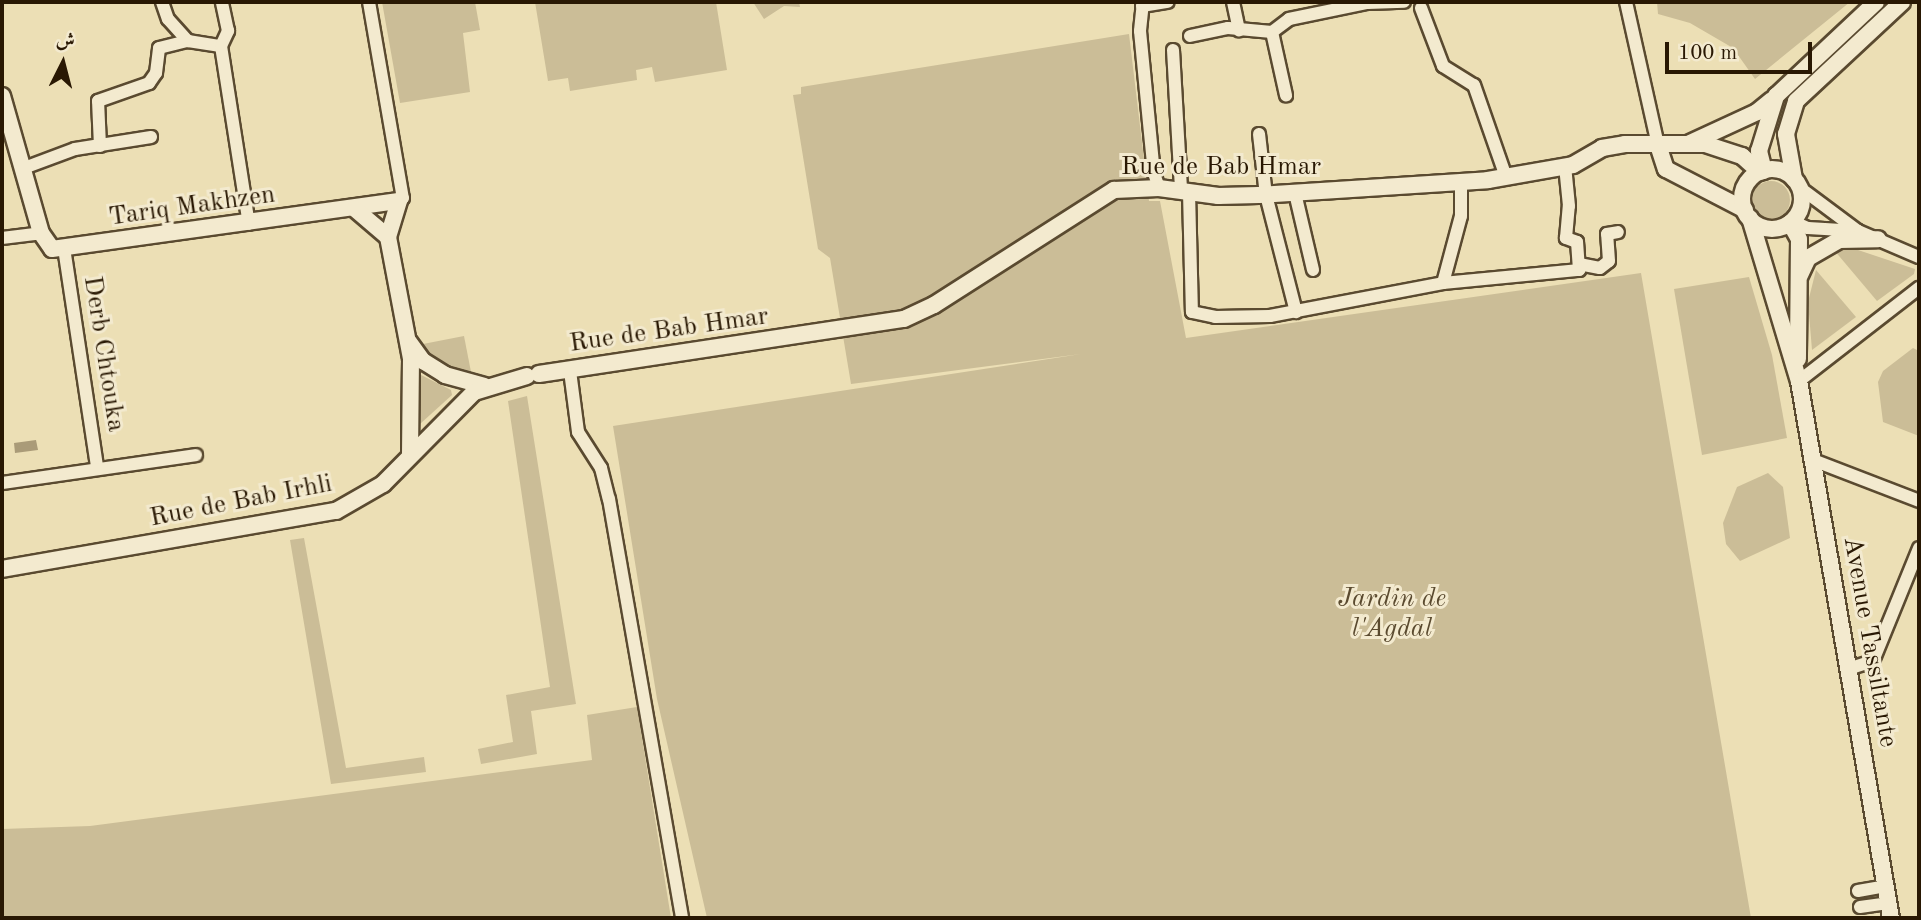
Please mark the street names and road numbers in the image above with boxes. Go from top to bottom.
street label: Rue de Bab Hmar [1121,152,1321,184]
street label: Tariq Makhzen [107,180,277,234]
street label: Derb Chtouka [75,274,131,434]
street label: Rue de Bab Hmar [568,302,770,360]
street label: Rue de Bab Irhli [147,469,335,535]
street label: Avenue Tassiltante [1835,534,1903,750]

